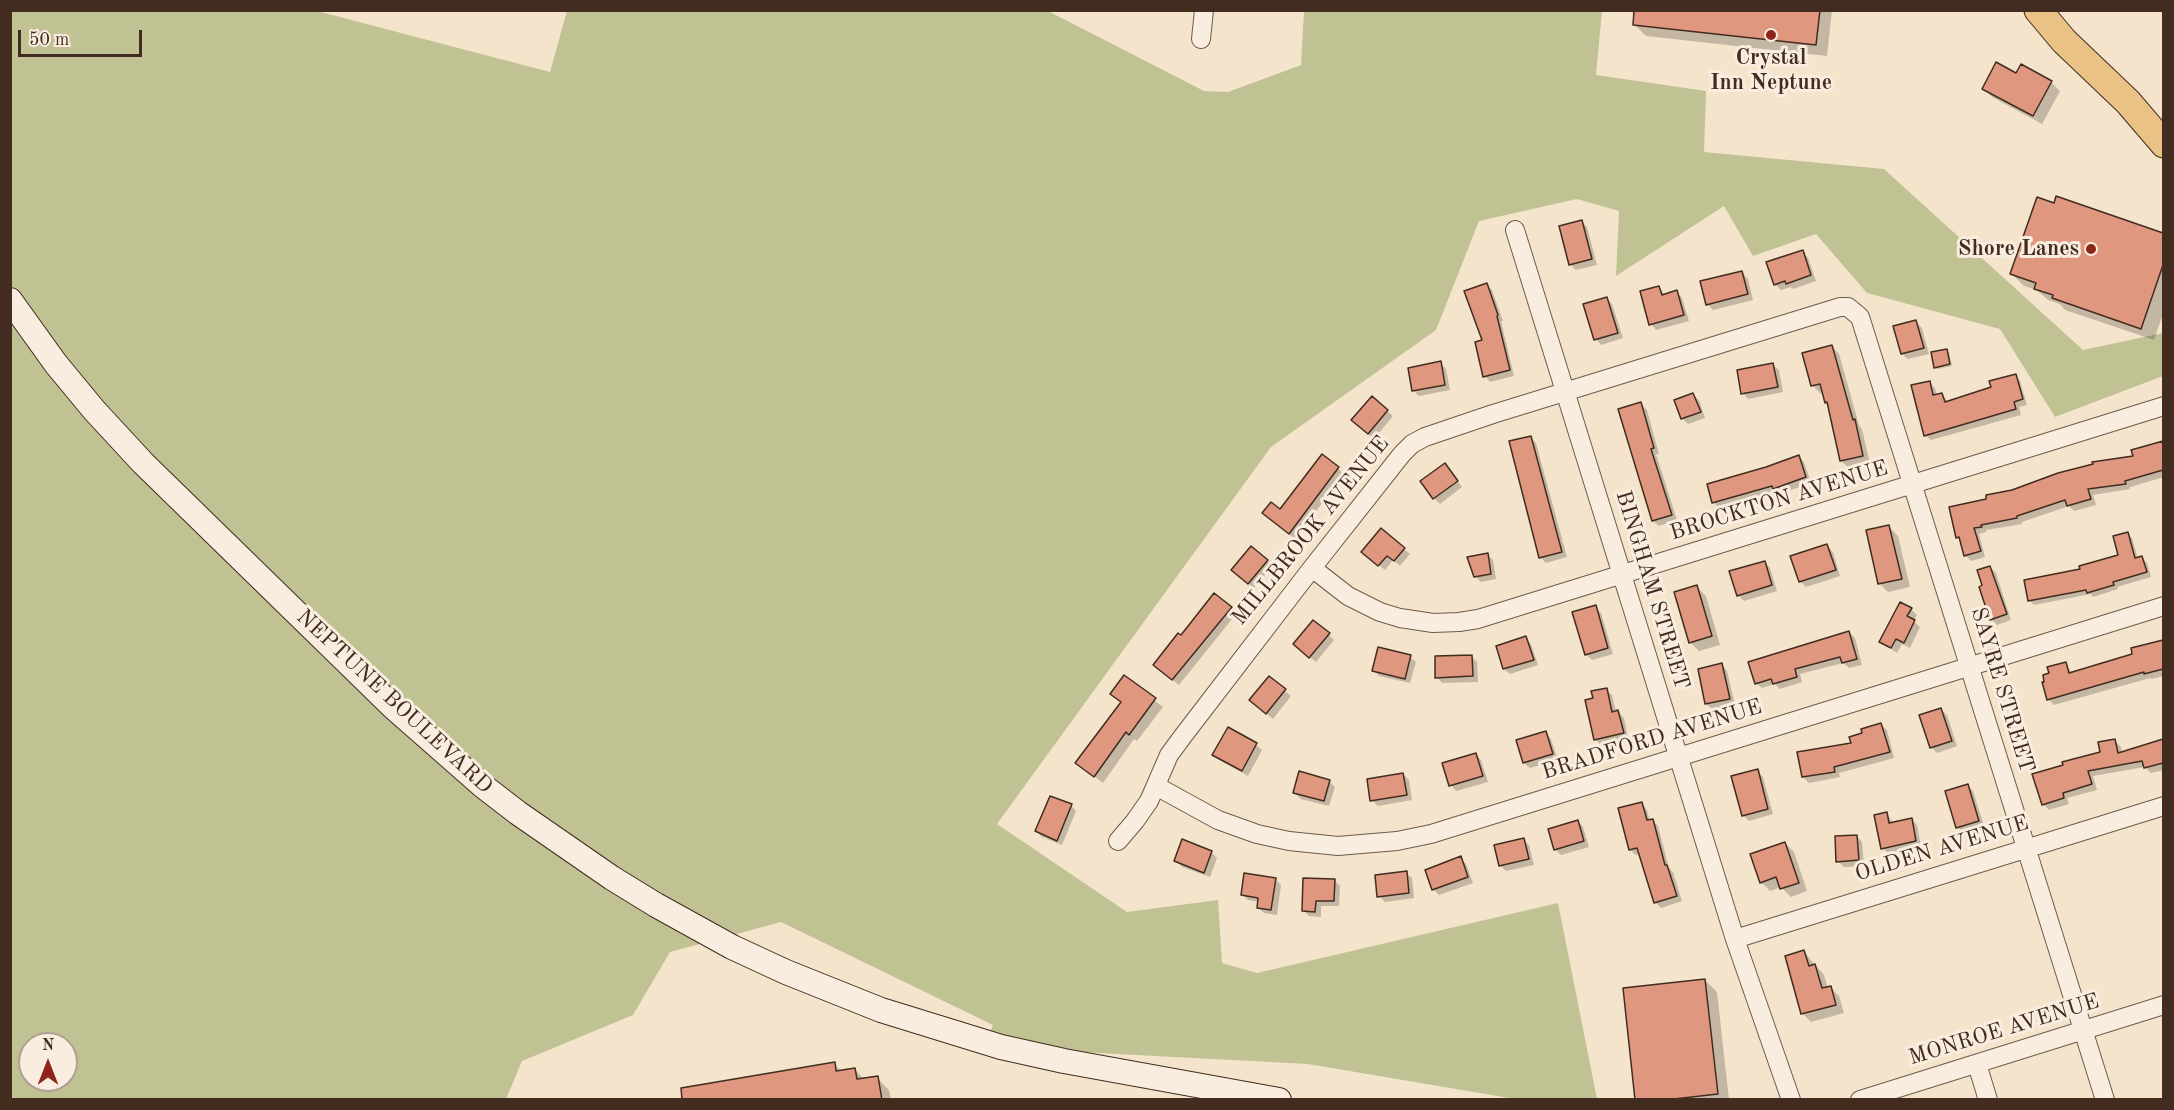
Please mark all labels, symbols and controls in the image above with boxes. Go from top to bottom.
scale bar [21,18,146,56]
marker: Crystal Inn Neptune [1764,28,1778,42]
text: 50 m [29,31,69,49]
place label: Crystal Inn Neptune [1710,45,1832,96]
place label: Shore Lanes [1958,236,2079,262]
marker: Shore Lanes [2084,242,2098,256]
street label: MILLBROOK AVENUE [1227,431,1395,631]
street label: BROCKTON AVENUE [1667,455,1891,547]
street label: BINGHAM STREET [1609,487,1695,693]
street label: NEPTUNE BOULEVARD [290,604,498,800]
street label: SAYRE STREET [1964,604,2040,776]
street label: BRADFORD AVENUE [1539,694,1765,786]
street label: OLDEN AVENUE [1852,810,2032,888]
street label: MONROE AVENUE [1906,988,2102,1072]
north arrow [18,1032,78,1092]
text: N [42,1038,54,1054]

